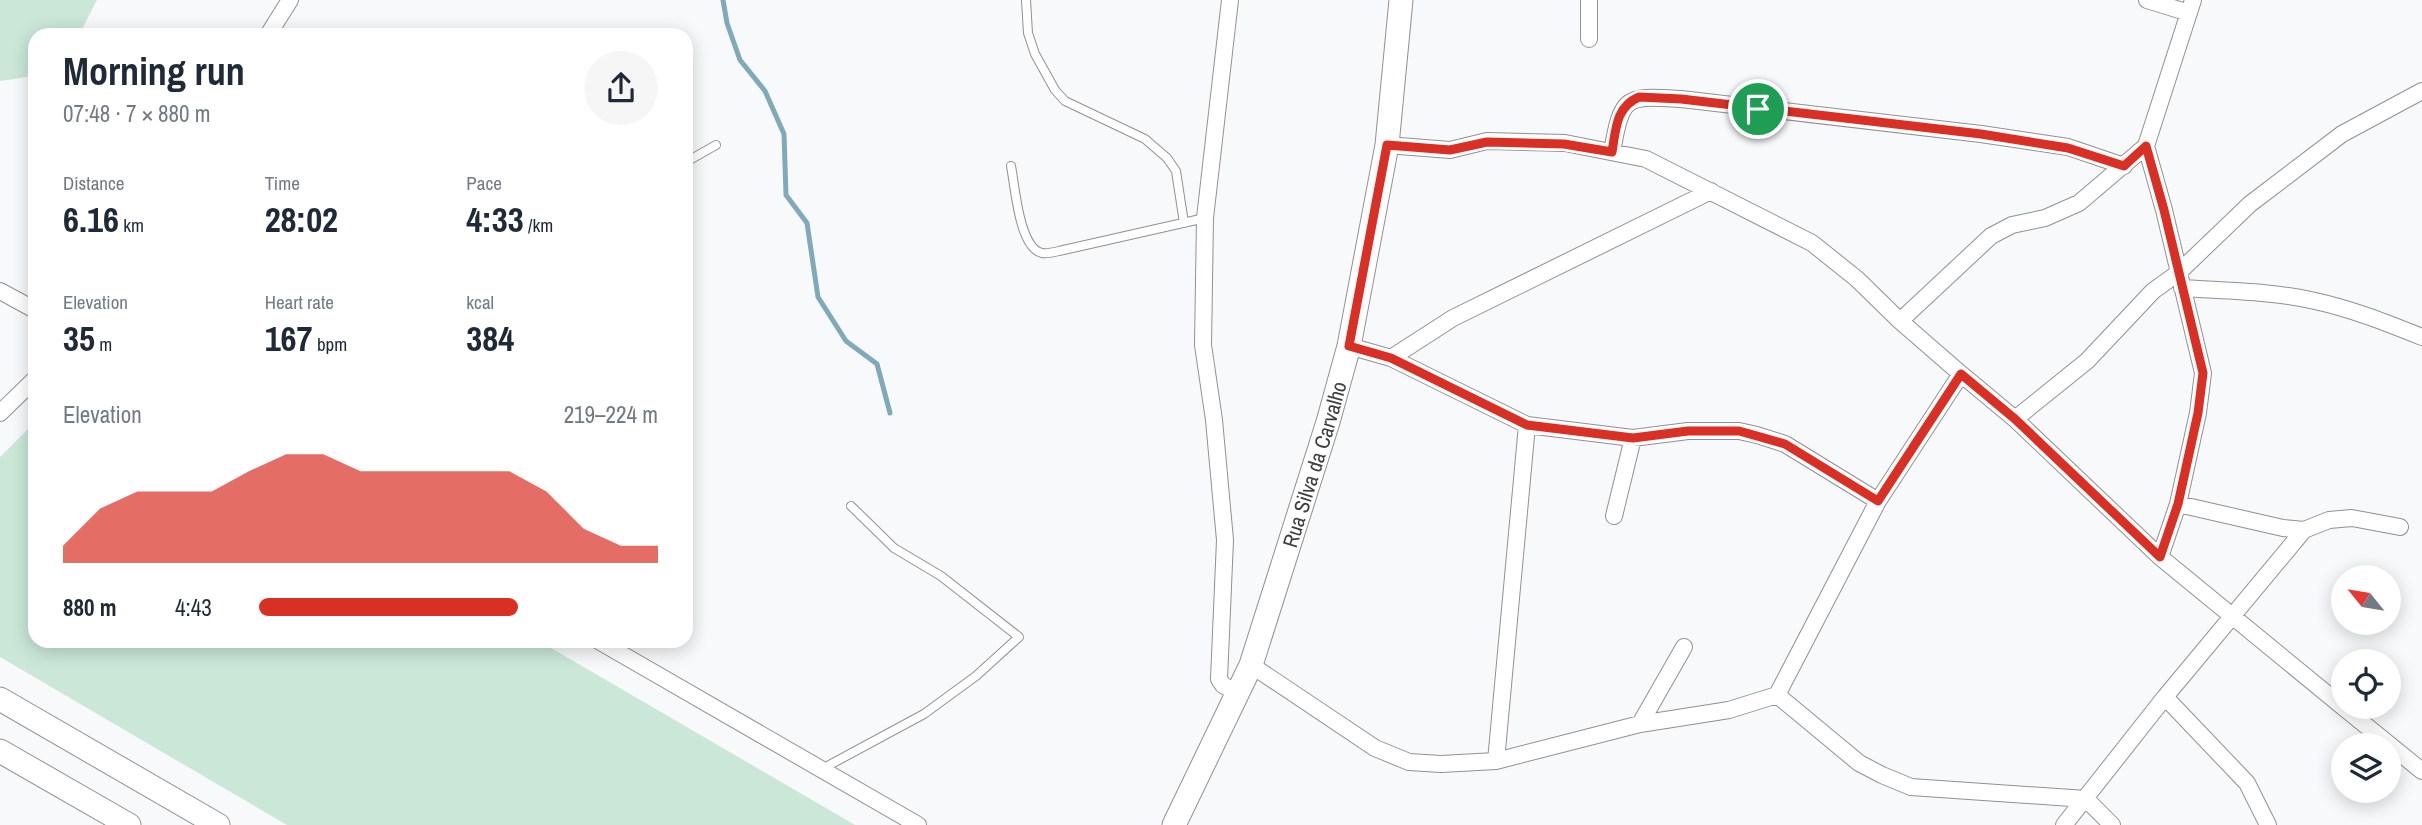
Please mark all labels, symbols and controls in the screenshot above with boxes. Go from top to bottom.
text: Morning run [63,46,245,97]
button: share [584,51,658,125]
pin [1728,79,1788,139]
icon: arrive [1739,90,1777,128]
text: 07:48 · 7 × 880 m [63,98,210,129]
text: Distance [63,170,124,196]
text: Time [265,170,300,196]
text: Pace [466,170,502,196]
text: 6.16 [63,196,119,243]
text: 28:02 [265,196,338,243]
text: 4:33 [466,196,524,243]
text: km [119,212,144,238]
text: /km [524,212,553,238]
text: Elevation [63,289,128,315]
text: Heart rate [265,289,334,315]
text: kcal [466,289,494,315]
text: 35 [63,315,95,362]
text: 167 [265,315,313,362]
text: 384 [466,315,514,362]
text: m [95,331,112,357]
text: bpm [313,331,347,357]
street label: Rua Silva da Carvalho [1275,378,1353,551]
text: Elevation [63,399,142,430]
text: 219–224 m [564,399,658,430]
north arrow [2331,565,2401,635]
map controls [2331,565,2401,803]
text: 880 m [63,592,116,623]
text: 4:43 [175,592,212,623]
button: locate [2331,649,2401,719]
button: layers [2331,733,2401,803]

